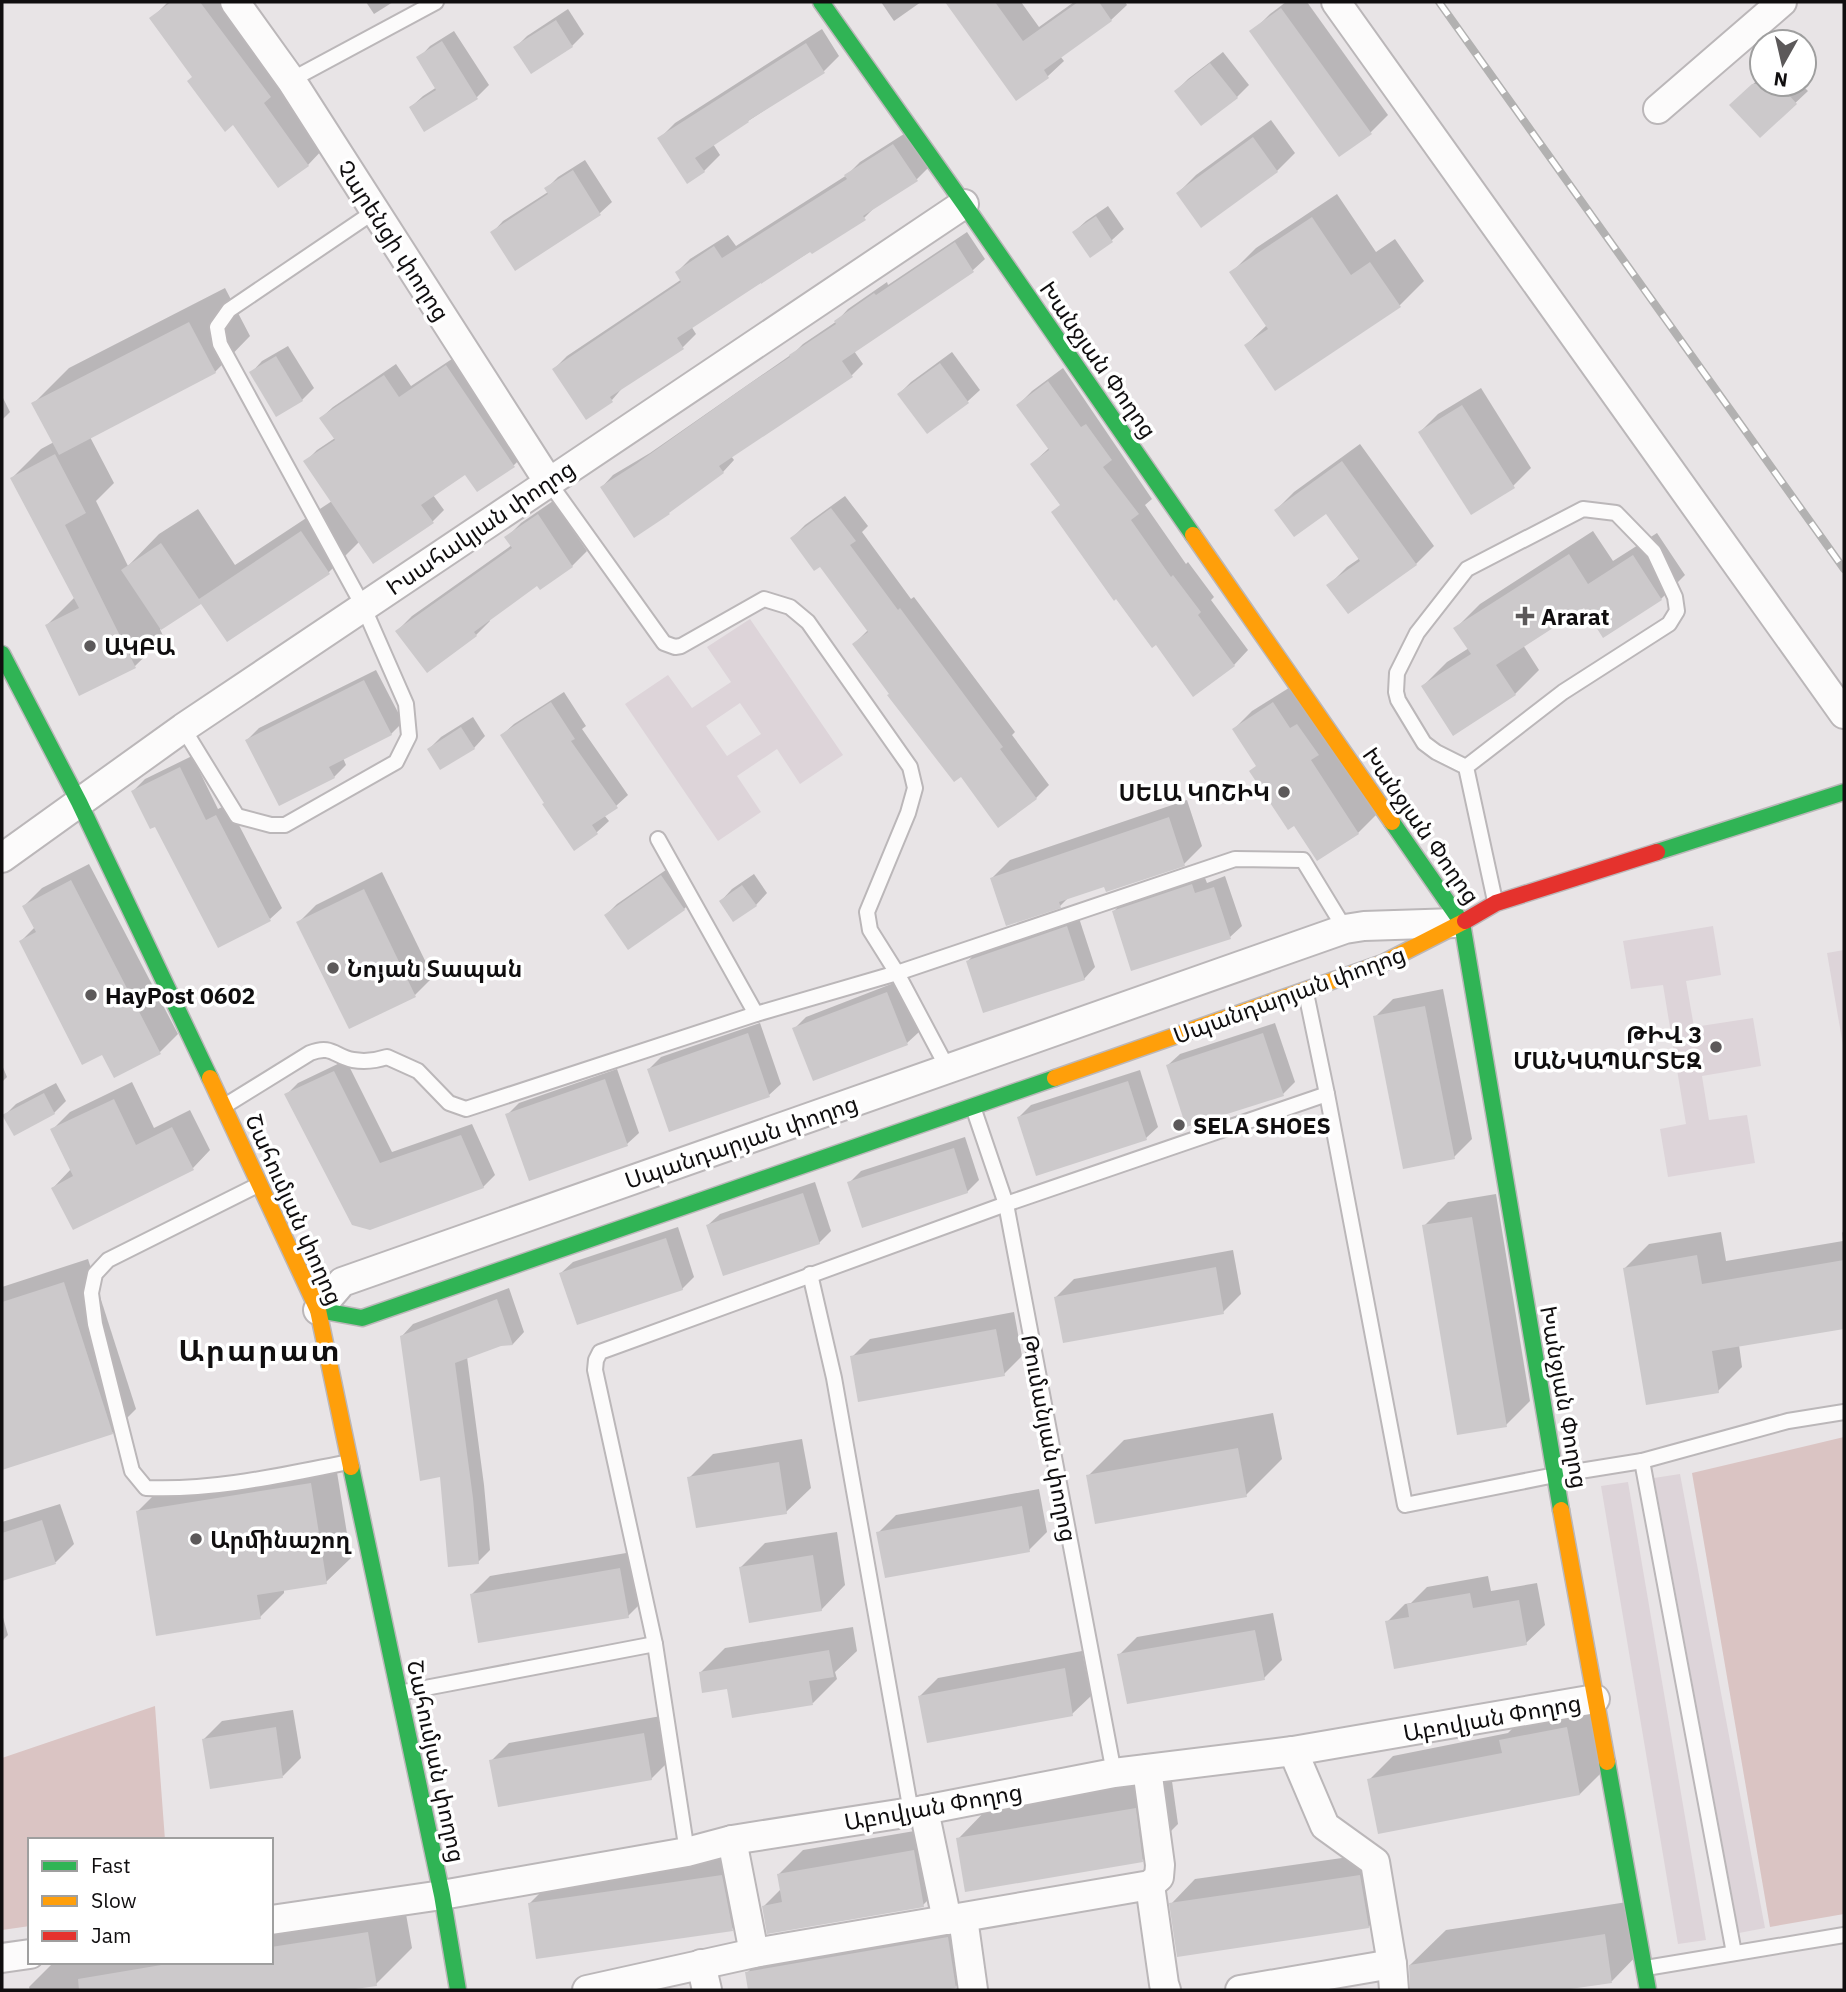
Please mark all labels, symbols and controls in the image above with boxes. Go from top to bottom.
north arrow [1748,28,1818,98]
text: N [1772,67,1789,93]
street label: Չարենցի փողոց [331,154,457,326]
street label: Խանջյան Փողոց [1034,275,1164,443]
street label: Իսահակյան փողոց [380,453,580,601]
place label: Ararat [1541,601,1610,631]
marker: Ararat [1515,606,1535,626]
place label: ԱԿԲԱ [104,631,175,661]
marker: ԱԿԲԱ [82,638,98,654]
street label: Խանջյան Փողոց [1357,741,1487,909]
place label: ՍԵԼԱ ԿՈՇԻԿ [1119,777,1270,807]
marker: ՍԵԼԱ ԿՈՇԻԿ [1276,784,1292,800]
street label: Սպանդարյան փողոց [1169,938,1409,1050]
place label: Նոյան Տապան [347,953,522,983]
marker: Նոյան Տապան [325,960,341,976]
place label: HayPost 0602 [105,980,255,1010]
marker: HayPost 0602 [83,987,99,1003]
place label: ԹԻՎ 3 ՄԱՆԿԱՊԱՐՏԵԶ [1513,1019,1702,1075]
marker: ԹԻՎ 3 ՄԱՆԿԱՊԱՐՏԵԶ [1708,1039,1724,1055]
street label: Սպանդարյան փողոց [620,1087,862,1195]
street label: Շահումյան փողոց [239,1109,351,1309]
place label: SELA SHOES [1193,1110,1331,1140]
marker: SELA SHOES [1171,1117,1187,1133]
street label: Խանջյան Փողոց [1534,1303,1596,1491]
district label: Արարատ [178,1330,342,1369]
street label: Թումանյան փողոց [1015,1332,1085,1544]
place label: Արմինաշող [210,1524,351,1554]
marker: Արմինաշող [188,1531,204,1547]
street label: Շահումյան փողոց [401,1657,473,1865]
street label: Աբովյան Փողոց [1401,1687,1583,1747]
street label: Աբովյան Փողոց [842,1776,1024,1836]
legend [28,1838,273,1964]
text: Fast [91,1851,131,1879]
text: Slow [91,1886,137,1914]
text: Jam [91,1921,131,1949]

